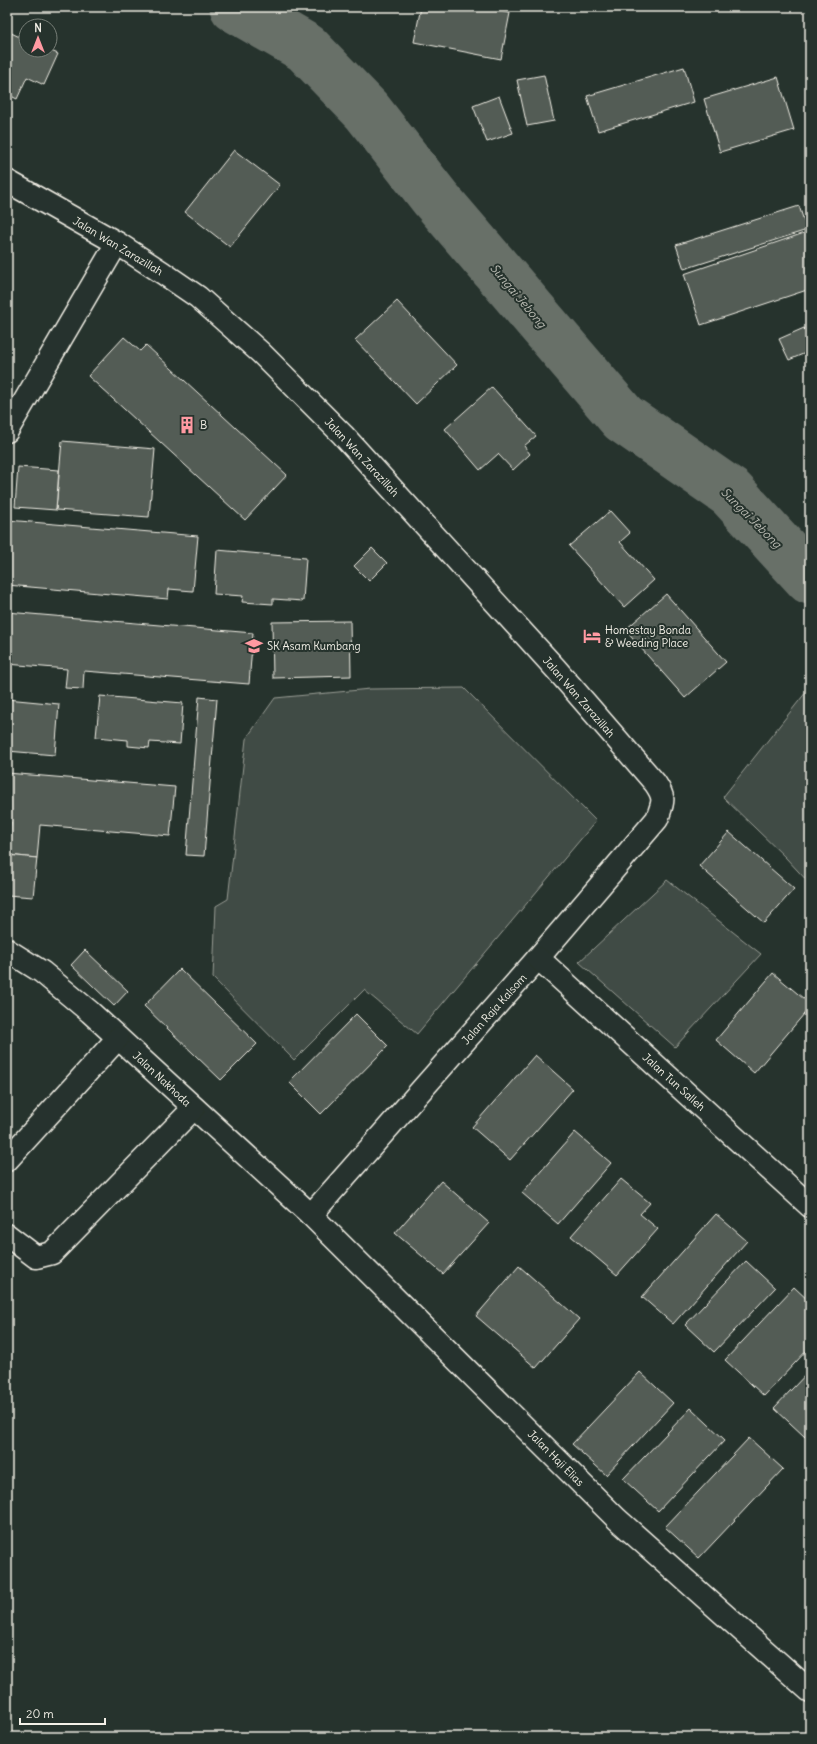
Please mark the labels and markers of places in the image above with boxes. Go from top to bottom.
building icon: B [177,415,197,435]
place label: B [200,418,207,432]
place label: Homestay Bonda & Weeding Place [605,623,691,650]
hotel icon: Homestay Bonda & Weeding Place [582,626,602,646]
school or university icon: SK Asam Kumbang [244,636,264,656]
place label: SK Asam Kumbang [267,639,361,653]

